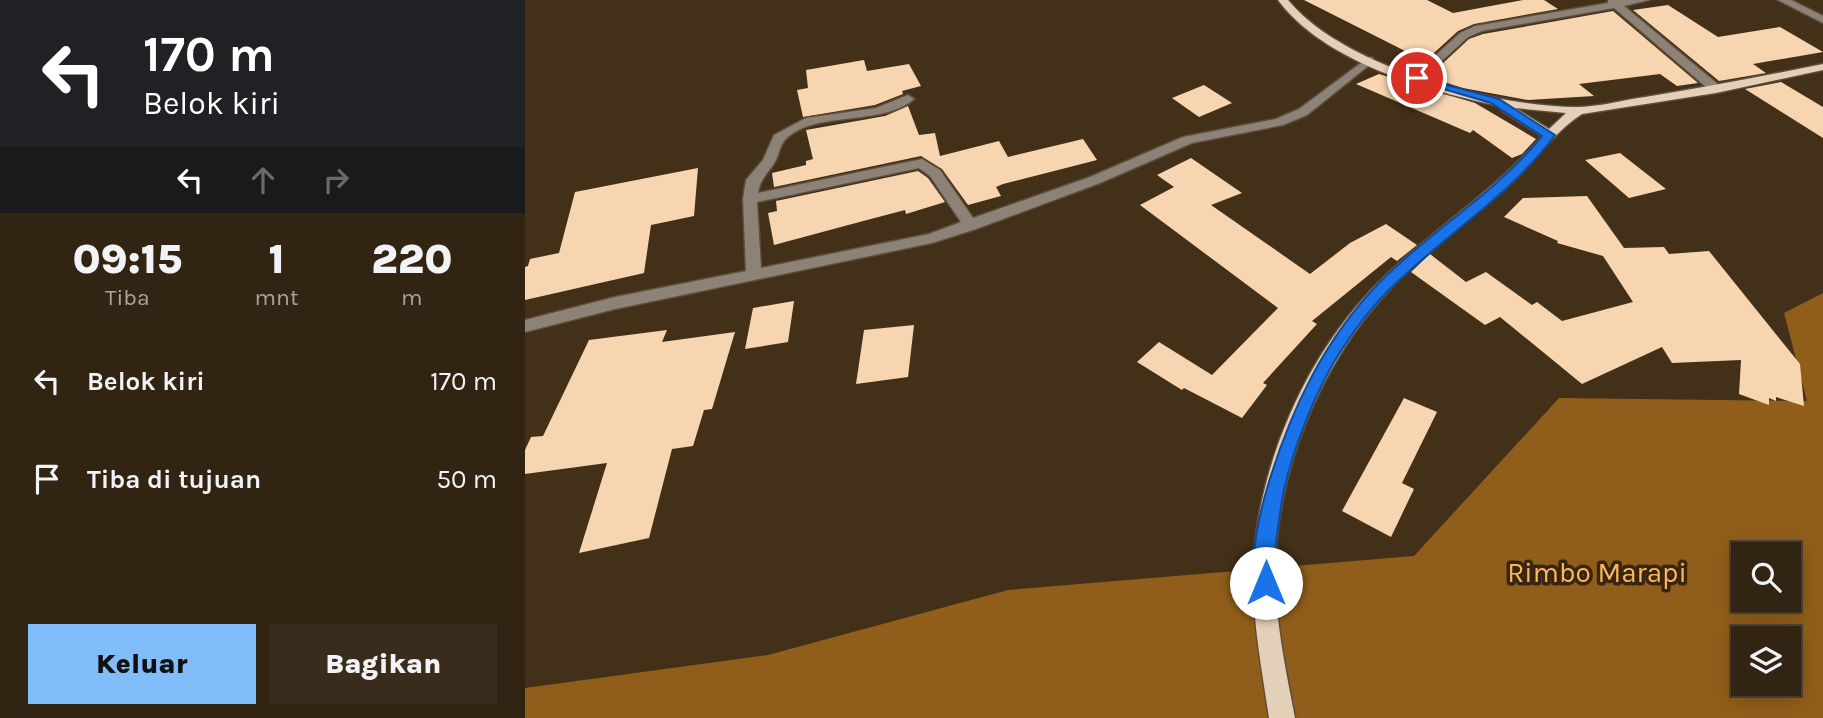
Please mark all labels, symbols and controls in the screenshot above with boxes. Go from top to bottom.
text: 170 m [143,26,275,83]
icon: left [28,28,119,119]
pin [1387,48,1447,108]
icon: arrive [1398,59,1436,97]
text: Belok kiri [143,85,280,122]
icon: left [171,161,209,199]
icon: ahead [244,161,282,199]
icon: right [317,161,355,199]
text: 09:15 [72,234,182,284]
text: 1 [269,234,285,284]
text: 220 [371,234,453,284]
text: Tiba [105,284,150,311]
text: mnt [255,284,299,311]
text: m [401,284,423,311]
icon: left [28,362,66,400]
text: Belok kiri [87,366,205,397]
text: 170 m [430,366,497,397]
icon: arrive [28,460,66,498]
text: Tiba di tujuan [87,464,261,495]
text: 50 m [436,464,497,495]
map controls [1731,542,1801,696]
button: search [1731,542,1801,612]
position arrow [1229,546,1303,620]
park label: Rimbo Marapi [1507,556,1687,589]
button: Keluar [28,624,256,704]
button: Bagikan [270,624,497,704]
button: layers [1731,626,1801,696]

